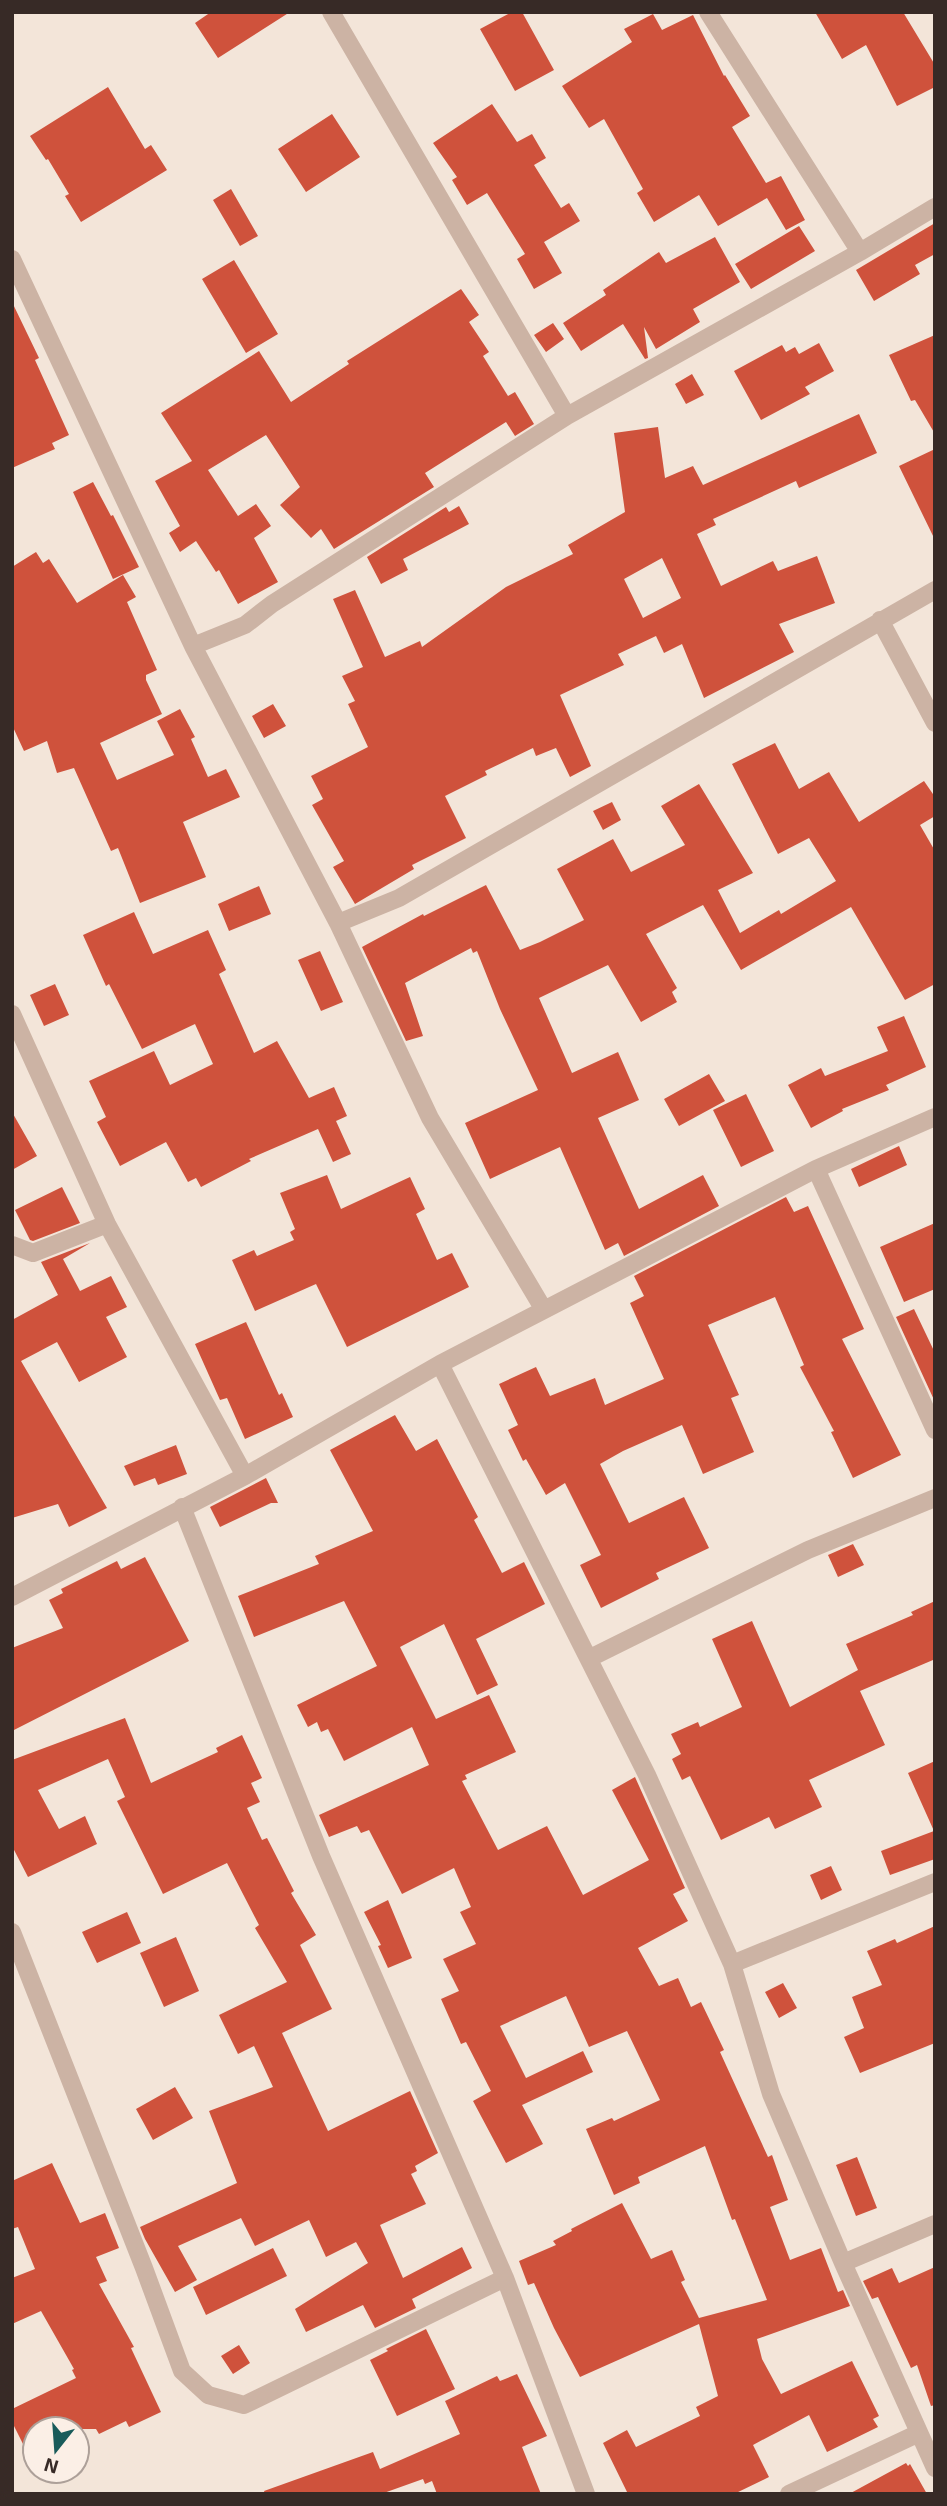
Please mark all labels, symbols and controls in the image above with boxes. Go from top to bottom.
north arrow [21,2415,91,2485]
text: N [41,2454,61,2480]

